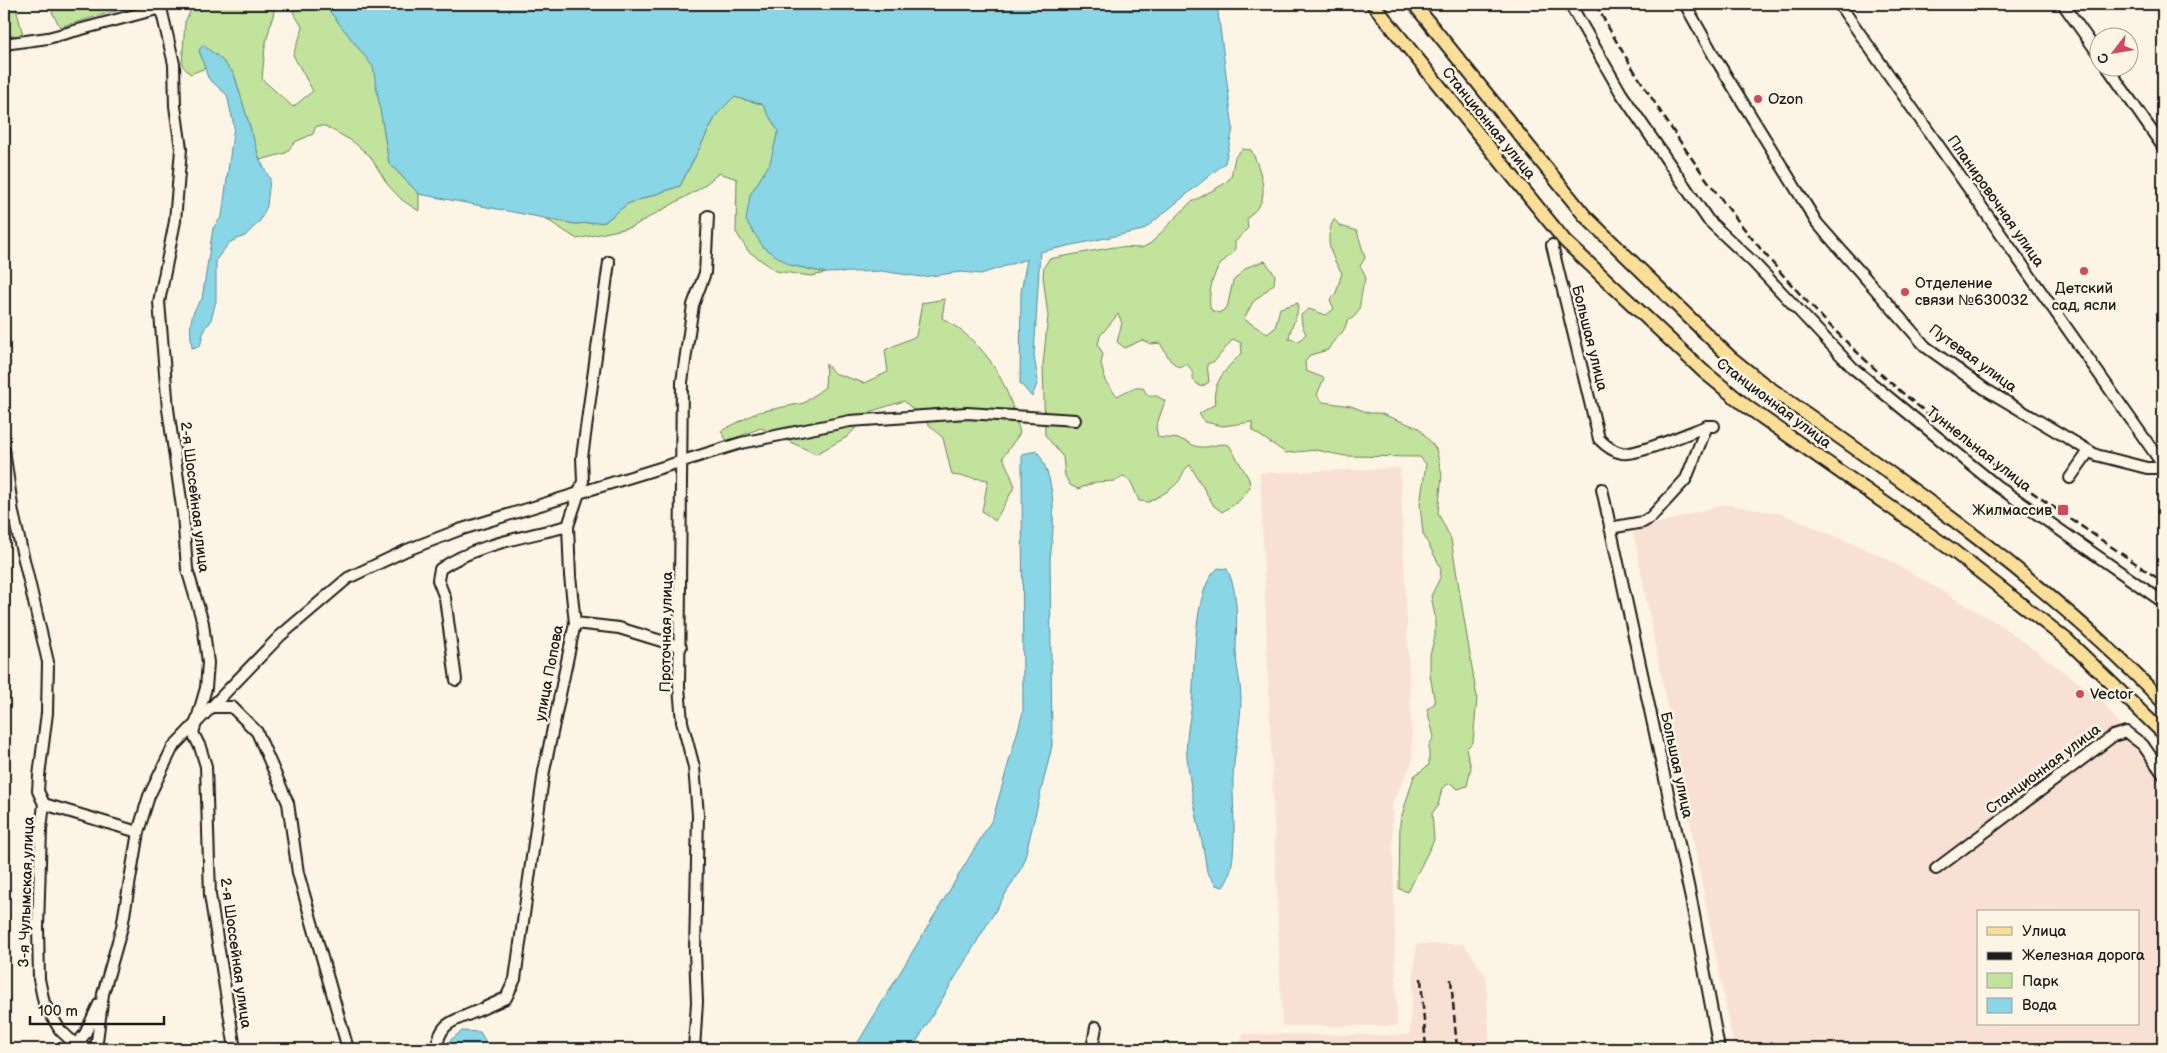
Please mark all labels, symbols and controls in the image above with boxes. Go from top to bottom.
north arrow [2090,28,2140,78]
text: С [2093,50,2113,67]
street label: Станционная улица [1438,63,1540,183]
place label: Ozon [1768,90,1803,109]
marker: Ozon [1752,93,1764,105]
street label: Планировочная улица [1943,132,2048,271]
marker: Детский сад, ясли [2078,265,2090,277]
place label: Отделение связи №630032 [1915,274,2029,310]
place label: Детский сад, ясли [2052,279,2116,315]
street label: Большая улица [1567,283,1612,393]
marker: Отделение связи №630032 [1899,286,1911,298]
street label: Путевая улица [1925,320,2020,397]
street label: Станционная улица [1712,354,1835,453]
street label: Туннельная улица [1922,402,2035,496]
street label: 2-я Шоссейная улица [176,420,213,574]
place label: Жилмассив [1972,501,2052,520]
marker: Жилмассив [2056,503,2070,517]
street label: Проточная улица [656,571,677,693]
street label: улица Попова [531,623,568,723]
place label: Vector [2090,685,2134,704]
marker: Vector [2074,688,2086,700]
street label: Большая улица [1656,710,1697,820]
street label: Станционная улица [1982,720,2105,819]
street label: 3-я Чулымская улица [14,816,39,968]
street label: 2-я Шоссейная улица [216,877,256,1030]
legend [1977,910,2140,1026]
text: Улица [2022,922,2067,941]
text: Железная дорога [2022,946,2145,965]
text: Парк [2022,972,2059,991]
scale bar [30,993,164,1025]
text: Вода [2022,996,2057,1015]
text: 100 m [38,1002,78,1021]

